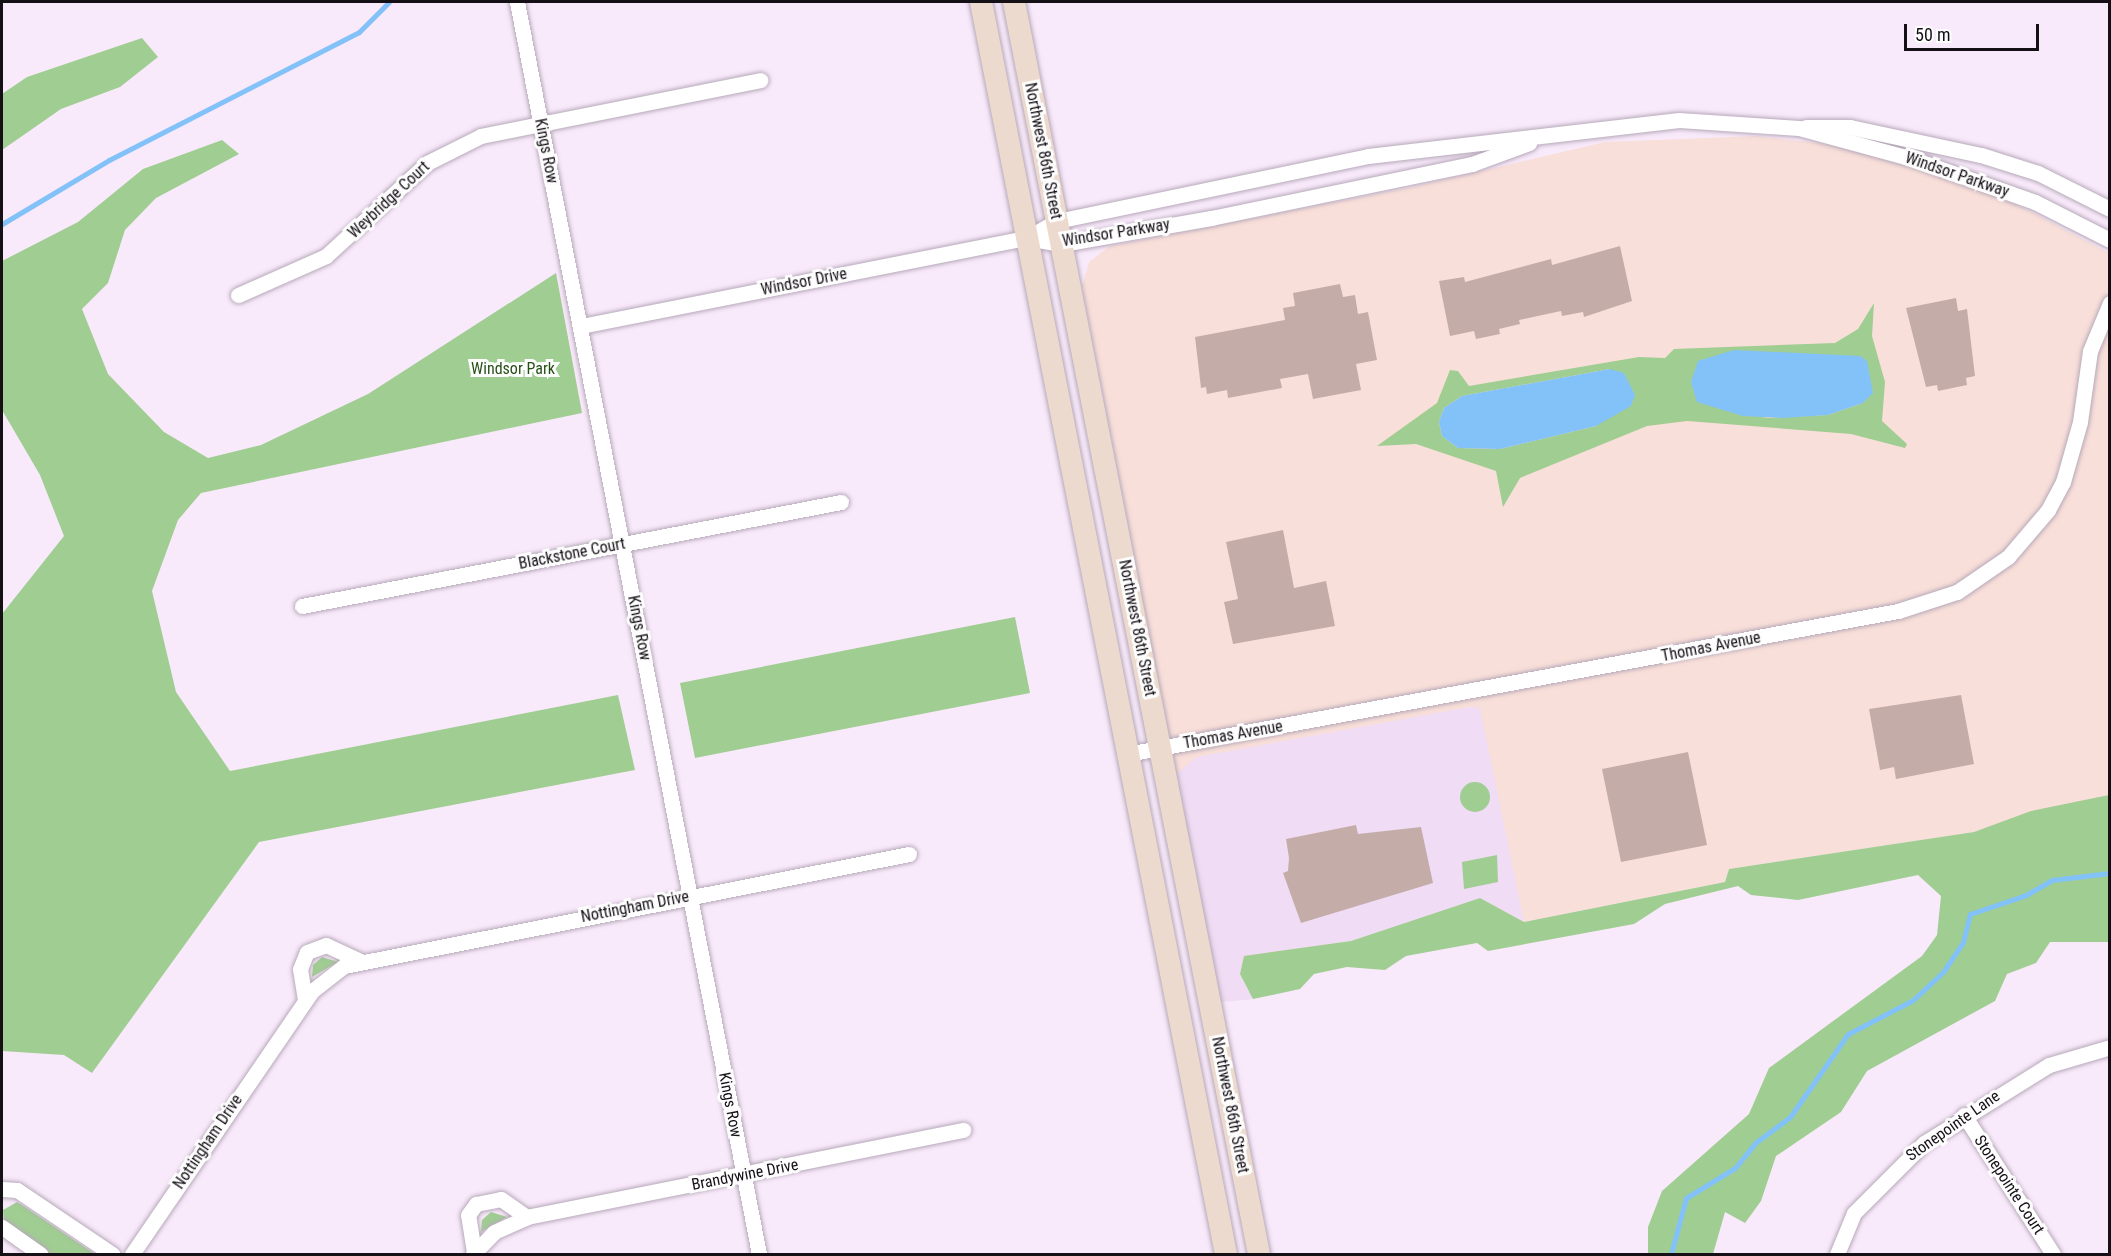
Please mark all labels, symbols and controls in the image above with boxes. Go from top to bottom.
scale bar [1907,12,2042,50]
text: 50 m [1915,24,1950,45]
street label: Northwest 86th Street [1020,81,1066,221]
street label: Kings Row [530,117,562,185]
street label: Windsor Parkway [1903,148,2011,202]
street label: Weybridge Court [344,157,434,243]
street label: Windsor Parkway [1061,215,1171,251]
street label: Windsor Drive [759,264,849,300]
park label: Windsor Park [471,359,555,379]
street label: Blackstone Court [517,534,627,574]
street label: Northwest 86th Street [1114,558,1160,698]
street label: Kings Row [623,594,655,662]
street label: Thomas Avenue [1660,628,1762,666]
street label: Thomas Avenue [1182,717,1284,753]
street label: Nottingham Drive [579,887,691,927]
street label: Northwest 86th Street [1207,1035,1253,1175]
street label: Kings Row [714,1071,746,1139]
street label: Stonepointe Lane [1902,1087,2004,1165]
street label: Nottingham Drive [169,1091,247,1193]
street label: Stonepointe Court [1970,1132,2048,1238]
street label: Brandywine Drive [690,1155,800,1195]

